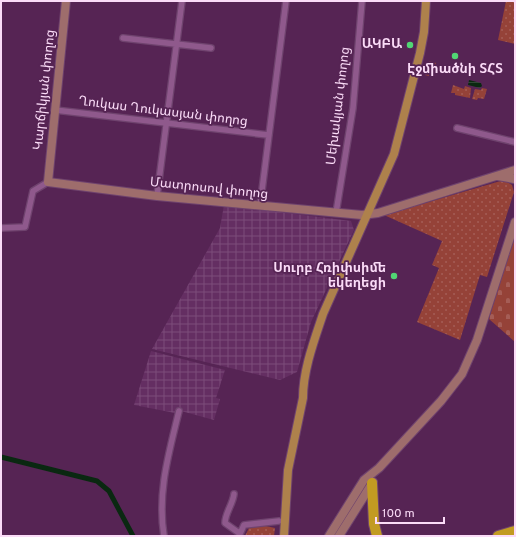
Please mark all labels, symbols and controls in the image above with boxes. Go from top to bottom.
street label: Կարճիկյան փողոց [31,29,59,151]
place label: ԱԿԲԱ [362,37,402,53]
marker: ԱԿԲԱ [405,40,415,50]
street label: Մեխակյան փողոց [324,46,354,166]
marker: Էջմիածնի ՏՀՏ [450,51,460,61]
place label: Էջմիածնի ՏՀՏ [407,62,503,78]
street label: Ղուկաս Ղուկասյան փողոց [77,94,249,130]
street label: Մատրոսով փողոց [149,175,269,203]
place label: Սուրբ Հռիփսիմե եկեղեցի [273,261,386,292]
marker: Սուրբ Հռիփսիմե եկեղեցի [389,271,399,281]
scale bar [376,499,444,525]
text: 100 m [382,506,415,522]

